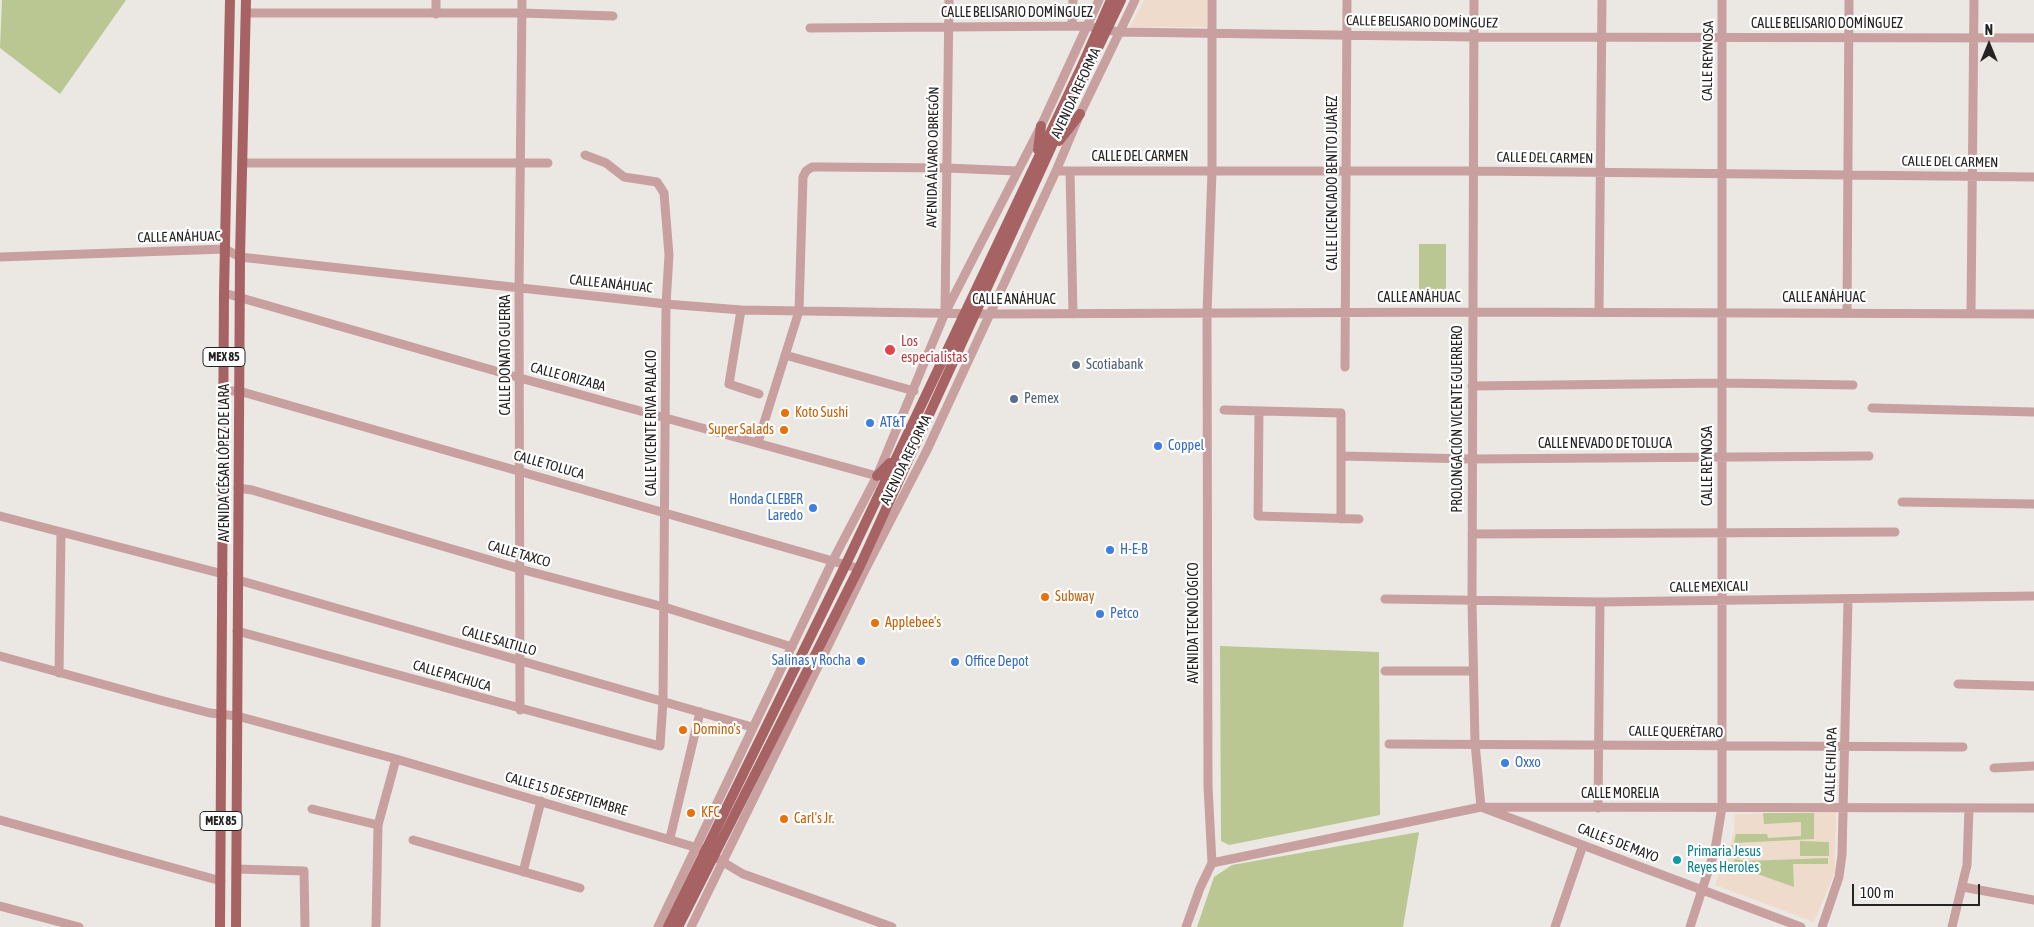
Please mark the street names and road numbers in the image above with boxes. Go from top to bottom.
street label: CALLE BELISARIO DOMÍNGUEZ [941,5,1093,21]
street label: CALLE BELISARIO DOMÍNGUEZ [1346,12,1498,32]
street label: CALLE BELISARIO DOMÍNGUEZ [1751,16,1903,32]
street label: CALLE REYNOSA [1699,21,1717,101]
street label: AVENIDA REFORMA [1048,45,1104,141]
street label: AVENIDA ÁLVARO OBREGÓN [923,86,943,228]
street label: CALLE LICENCIADO BENITO JUÁREZ [1325,95,1341,271]
street label: CALLE DEL CARMEN [1092,149,1188,165]
street label: CALLE DEL CARMEN [1496,149,1594,167]
street label: CALLE DEL CARMEN [1901,153,1999,171]
street label: CALLE ANÁHUAC [137,228,221,246]
street label: CALLE ANÁHUAC [569,271,653,297]
street label: CALLE ANÁHUAC [1377,290,1461,306]
street label: CALLE ANÁHUAC [1782,290,1866,306]
street label: CALLE ANÁHUAC [972,292,1056,308]
street label: CALLE DONATO GUERRA [498,295,514,415]
street label: PROLONGACIÓN VICENTE GUERRERO [1450,325,1466,513]
road number: MEX 85 [203,348,245,367]
street label: CALLE VICENTE RIVA PALACIO [644,350,660,496]
street label: CALLE ORIZABA [529,359,607,395]
street label: AVENIDA CÉSAR LÓPEZ DE LARA [217,384,233,542]
street label: AVENIDA REFORMA [877,412,935,508]
street label: CALLE REYNOSA [1700,426,1716,506]
street label: CALLE NEVADO DE TOLUCA [1538,436,1672,452]
street label: CALLE TOLUCA [512,447,586,483]
street label: CALLE TAXCO [486,537,552,571]
street label: AVENIDA TECNOLÓGICO [1186,562,1202,684]
street label: CALLE MEXICALI [1669,578,1749,596]
street label: CALLE SALTILLO [460,622,538,660]
street label: CALLE PACHUCA [411,657,493,695]
street label: CALLE QUERÉTARO [1628,723,1724,741]
street label: CALLE CHILAPA [1821,727,1841,803]
street label: CALLE 15 DE SEPTIEMBRE [503,769,629,819]
street label: CALLE MORELIA [1581,786,1659,802]
road number: MEX 85 [200,811,242,830]
street label: CALLE 5 DE MAYO [1575,820,1661,866]

